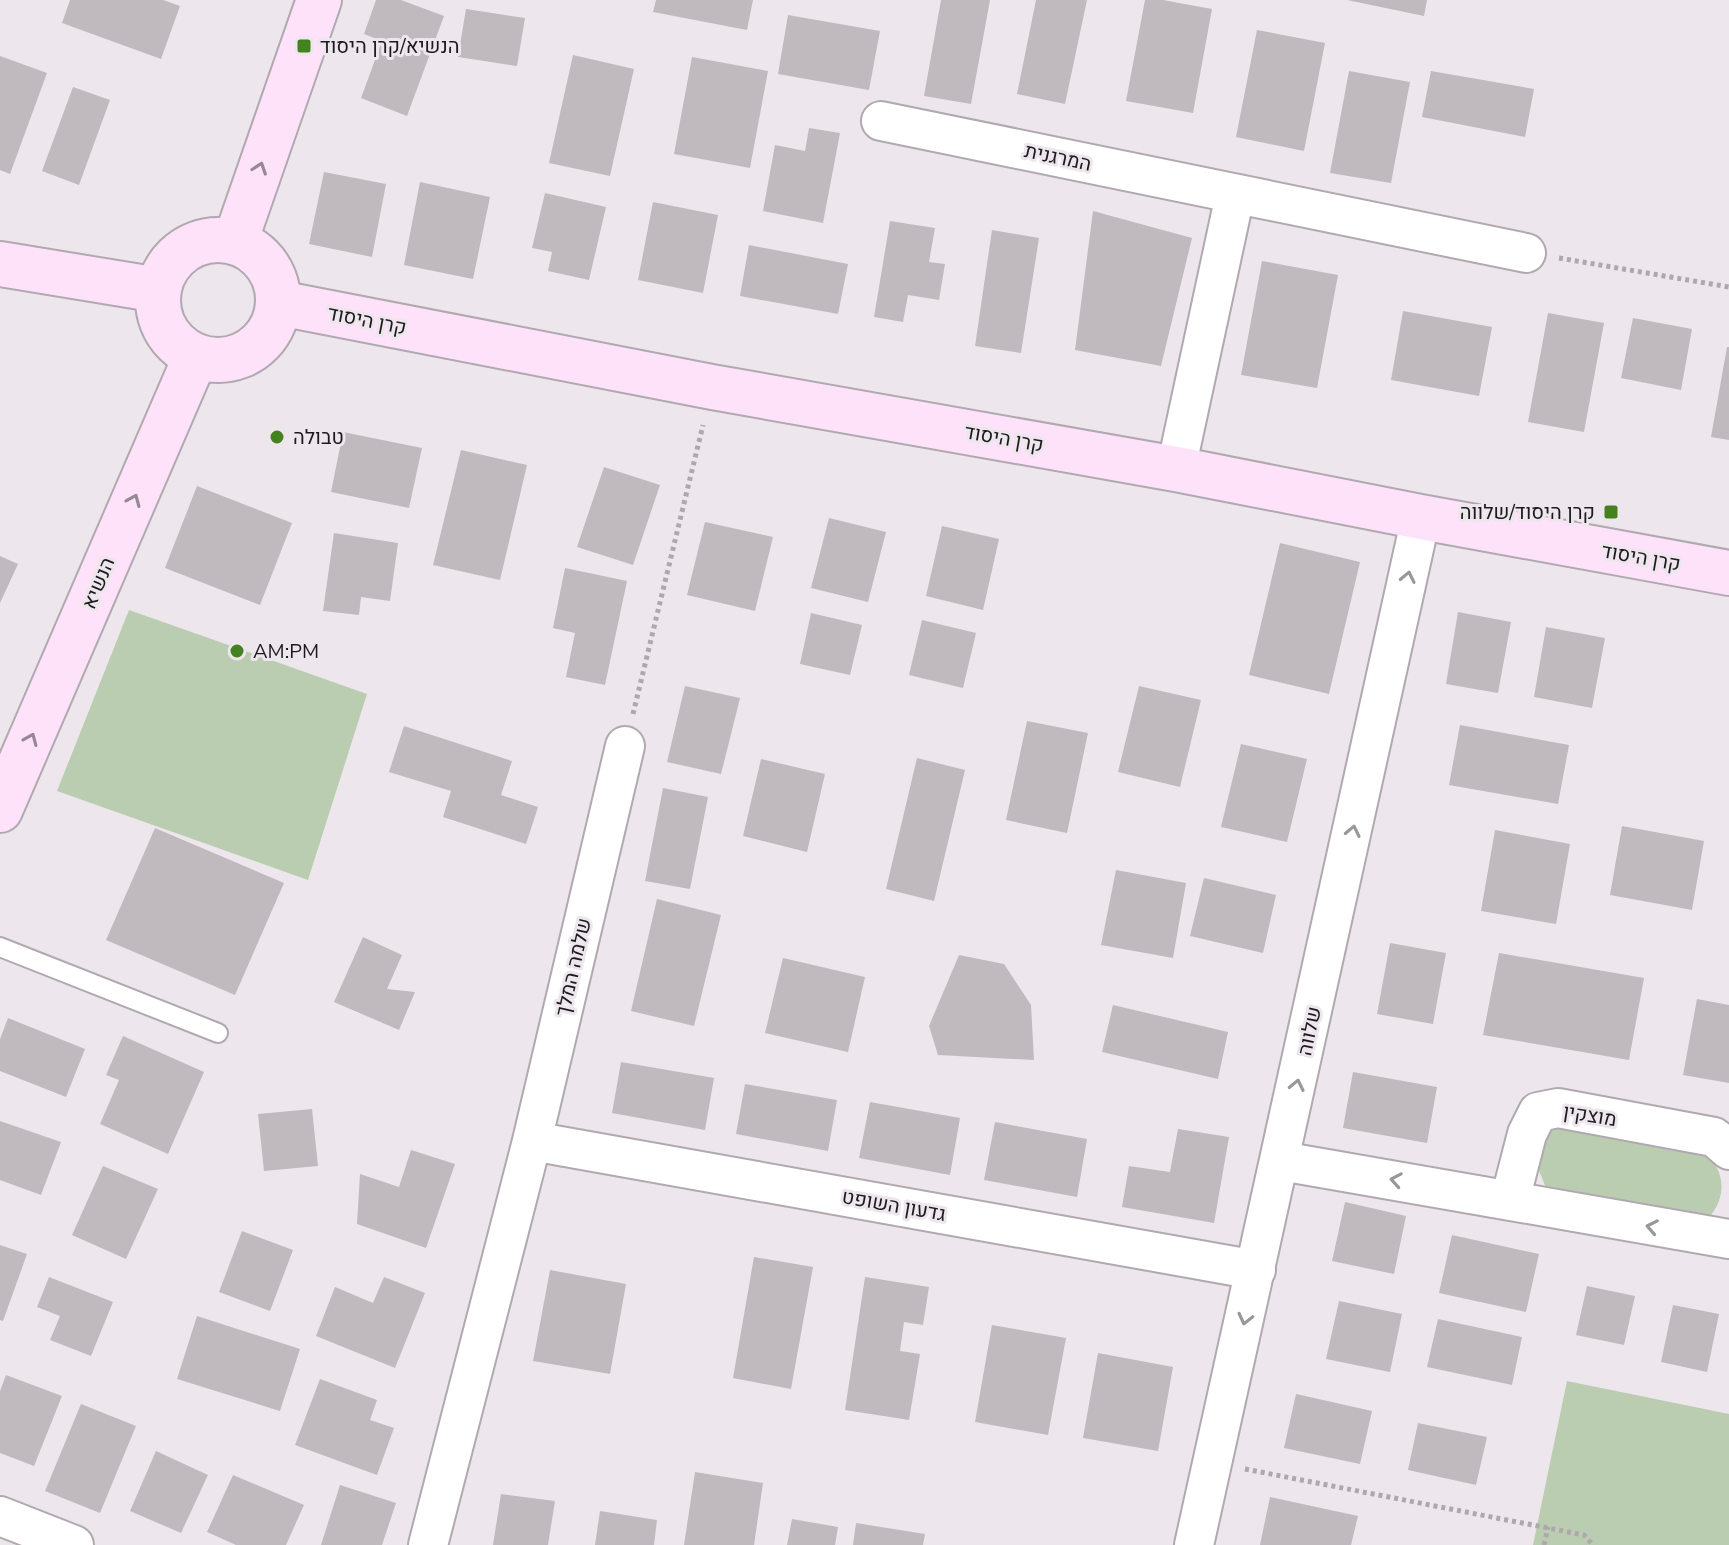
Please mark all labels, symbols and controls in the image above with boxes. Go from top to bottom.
place label: הנשיא/קרן היסוד [320,33,459,60]
marker: הנשיא/קרן היסוד [295,37,313,55]
street label: המרגנית [1022,137,1094,178]
one-way arrow [251,162,267,176]
street label: קרן היסוד [325,300,409,341]
street label: קרן היסוד [962,418,1046,459]
place label: טבולה [293,424,344,451]
marker: טבולה [268,428,286,446]
one-way arrow [124,494,140,508]
place label: קרן היסוד/שלווה [1460,499,1595,526]
marker: קרן היסוד/שלווה [1602,503,1620,521]
street label: קרן היסוד [1599,537,1683,578]
street label: הנשיא [76,553,121,613]
one-way arrow [1399,570,1416,584]
place label: AM:PM [253,638,319,665]
marker: AM:PM [228,642,246,660]
one-way arrow [21,733,37,747]
one-way arrow [1344,824,1361,838]
street label: שלמה המלך [549,915,598,1019]
street label: שלווה [1291,1004,1328,1058]
one-way arrow [1288,1078,1305,1092]
street label: מוצקין [1561,1098,1619,1133]
one-way arrow [1390,1172,1403,1189]
street label: גדעון השופט [840,1183,948,1228]
one-way arrow [1645,1219,1659,1236]
one-way arrow [1237,1312,1254,1325]

